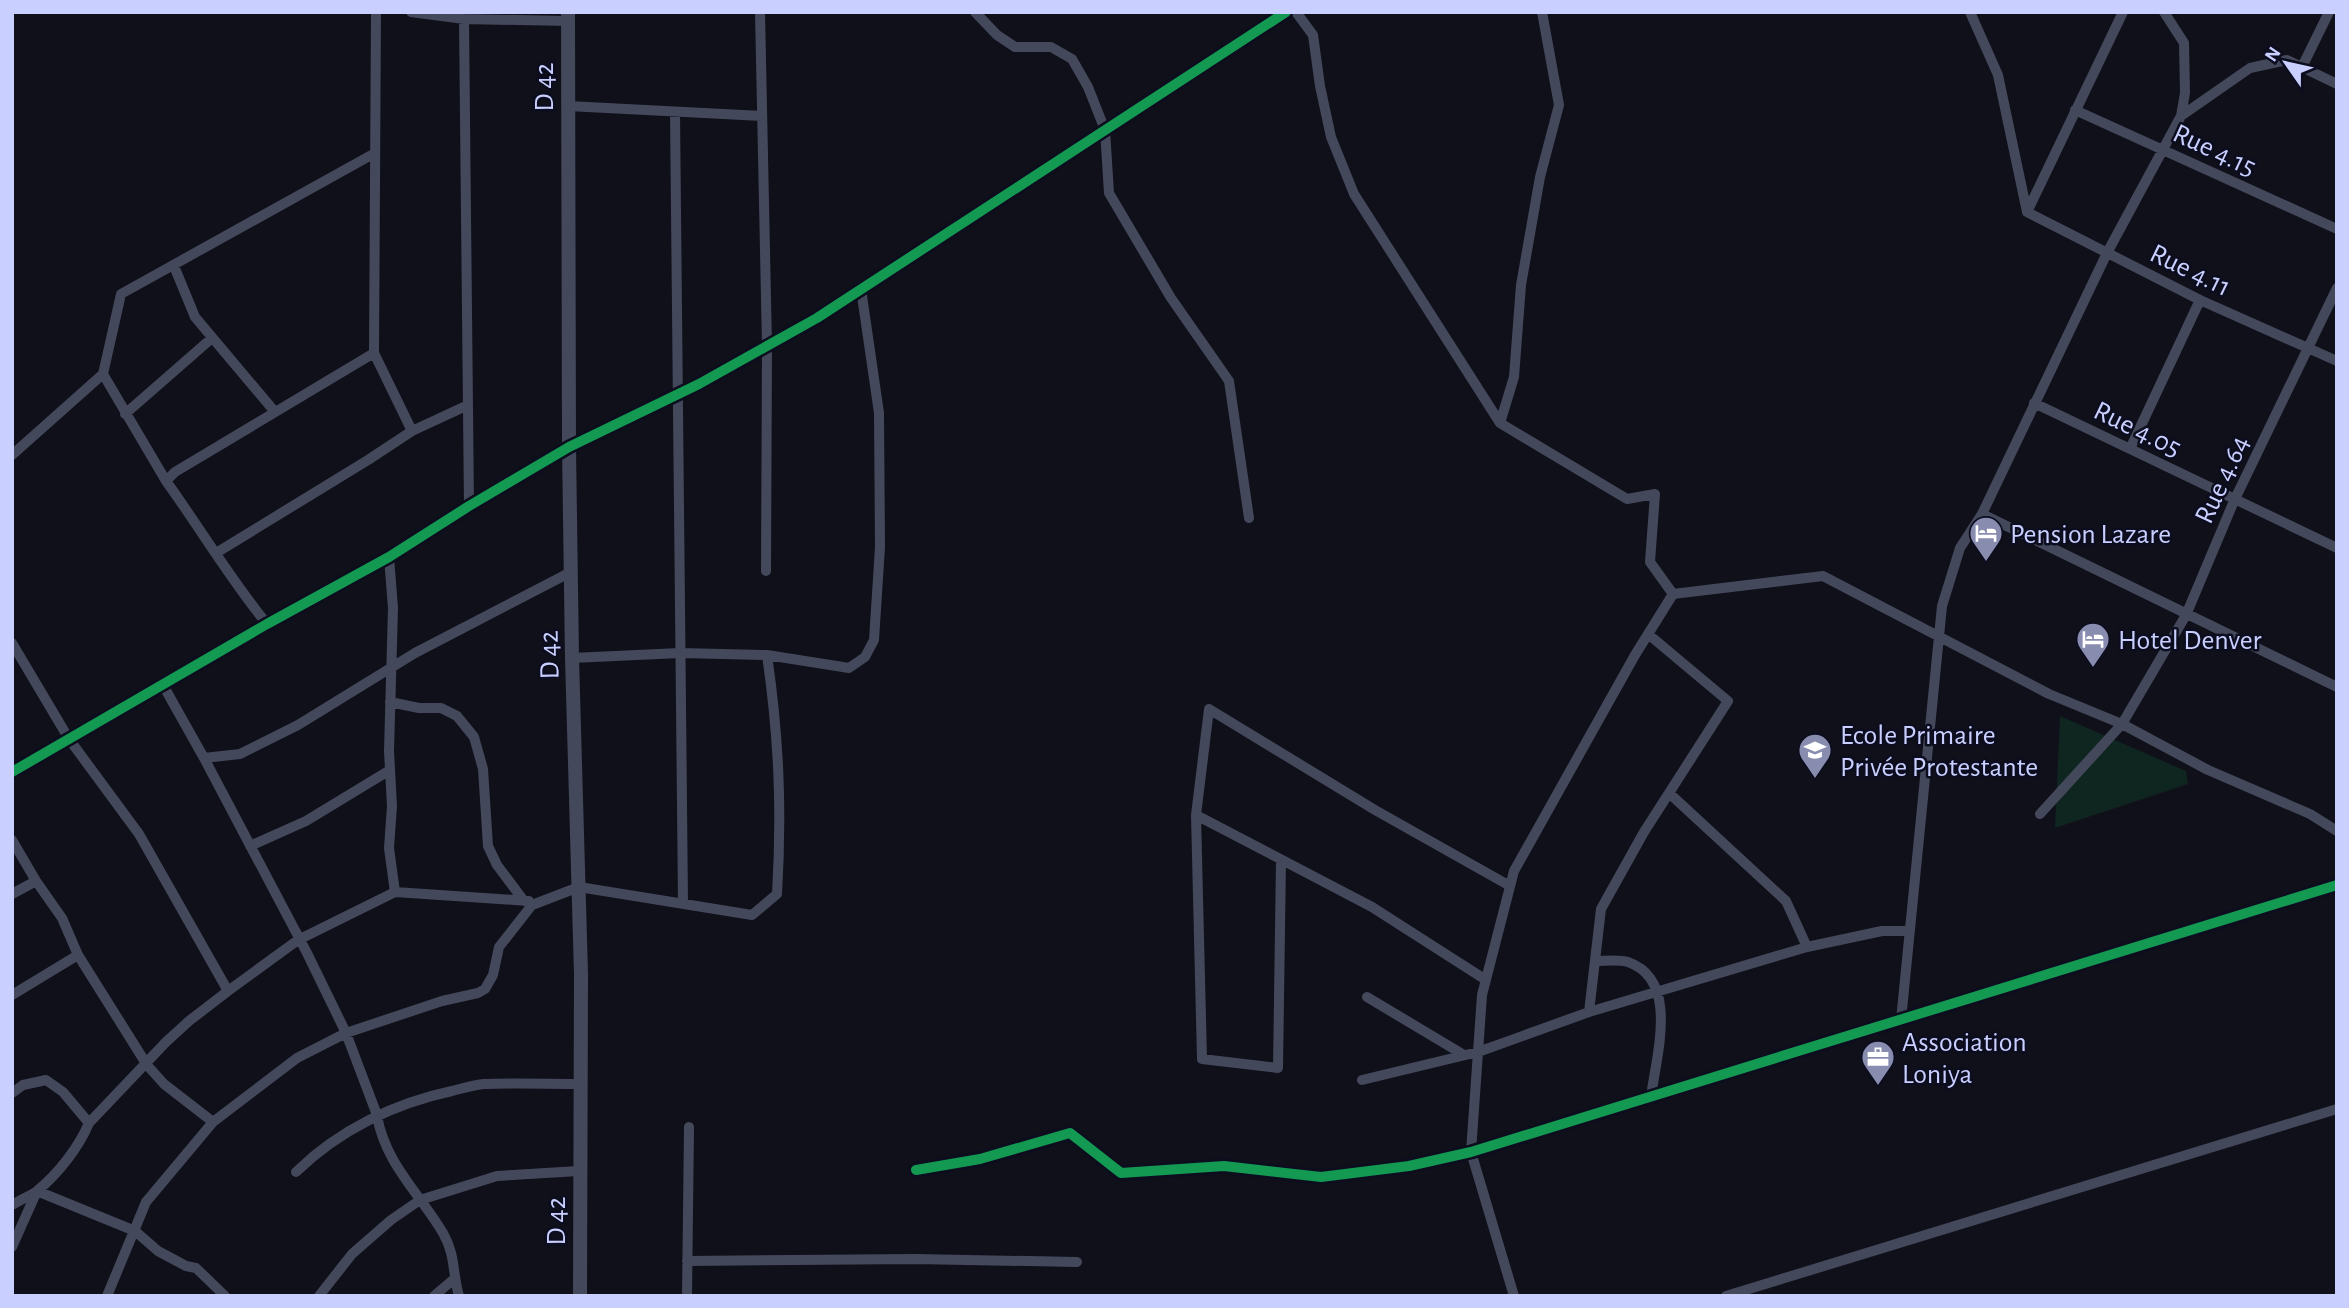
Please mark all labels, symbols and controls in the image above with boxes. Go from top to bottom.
north arrow [2251,28,2321,98]
text: N [2262,44,2285,65]
street label: D 42 [531,63,559,111]
street label: Rue 4.15 [2168,120,2260,182]
street label: Rue 4.11 [2145,239,2235,302]
street label: Rue 4.05 [2089,397,2185,463]
street label: Rue 4.64 [2190,432,2255,528]
hotel icon: Pension Lazare [1967,514,2005,563]
place label: Pension Lazare [2010,521,2171,549]
hotel icon: Hotel Denver [2074,620,2112,669]
place label: Hotel Denver [2118,627,2262,655]
street label: D 42 [536,630,564,680]
place label: Ecole Primaire Privée Protestante [1840,722,2038,782]
school or university icon: Ecole Primaire Privée Protestante [1796,731,1834,780]
place label: Association Loniya [1902,1029,2027,1089]
office icon: Association Loniya [1859,1038,1897,1087]
street label: D 42 [543,1197,571,1245]

